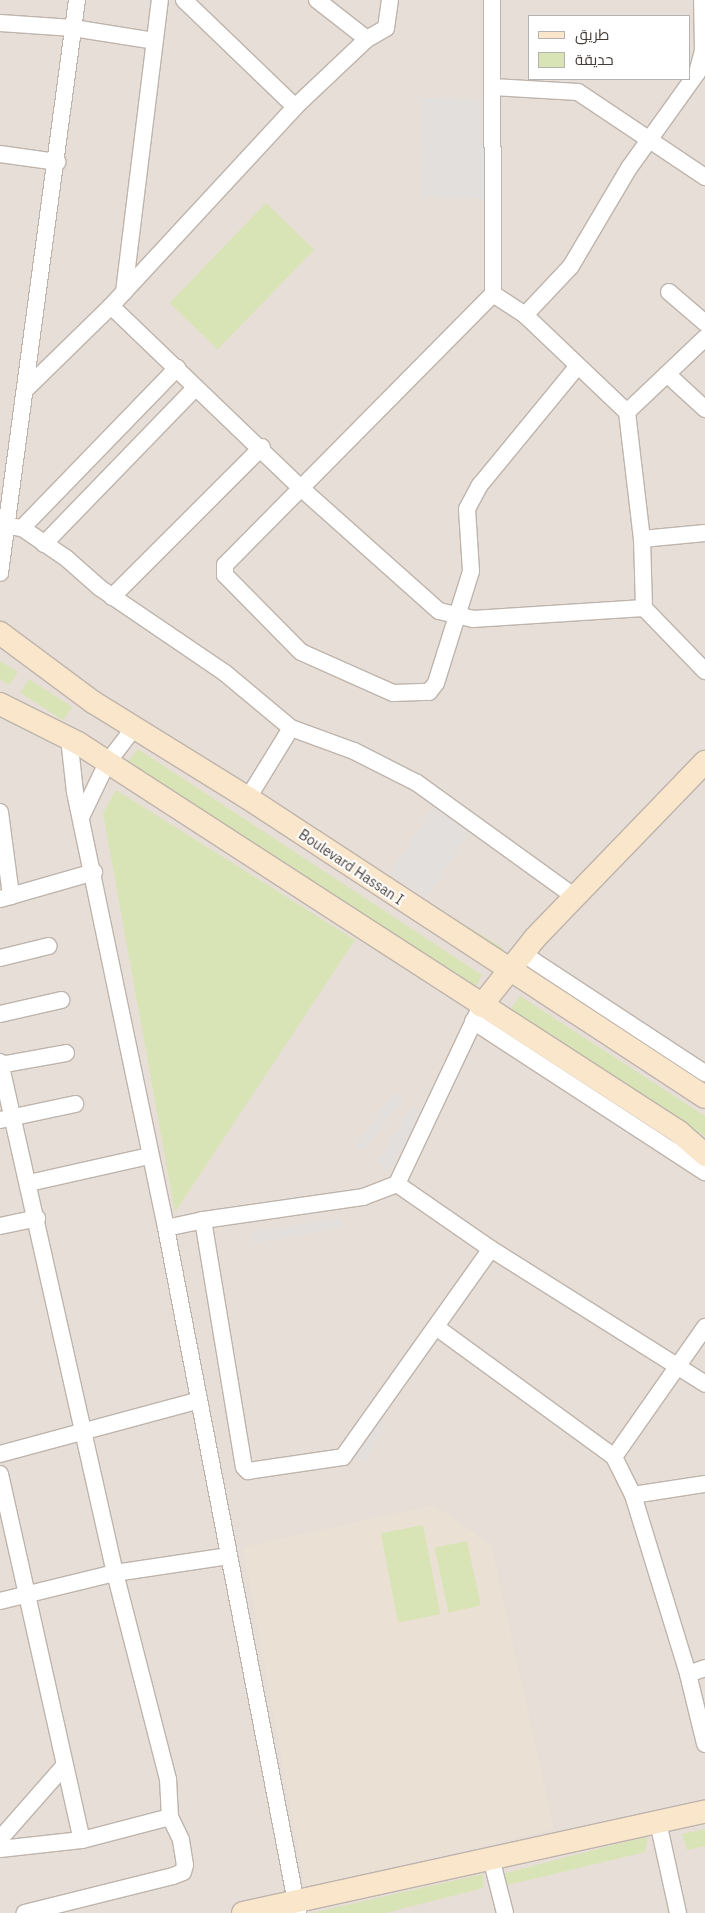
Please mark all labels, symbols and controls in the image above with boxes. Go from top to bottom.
legend [528,15,690,80]
text: طريق [575,25,609,44]
text: حديقة [575,50,614,69]
street label: Boulevard Hassan I [296,826,406,908]

